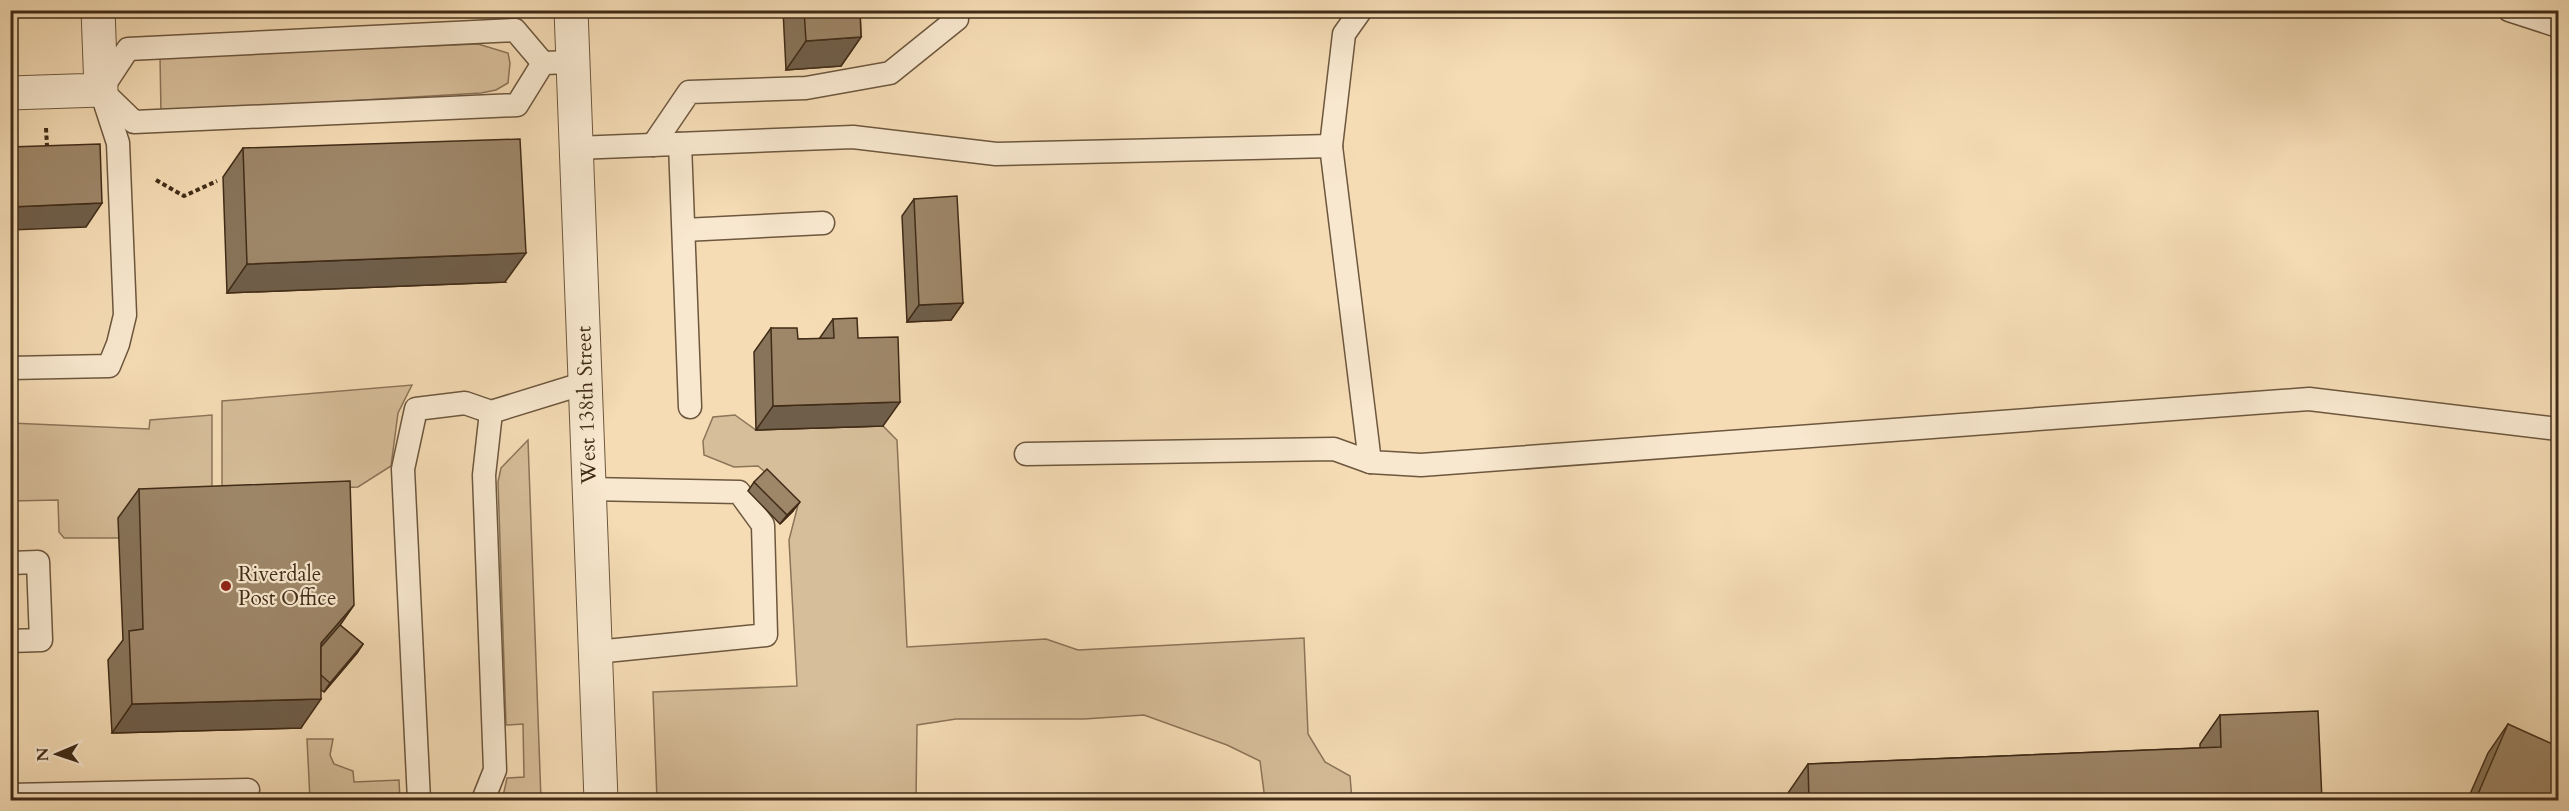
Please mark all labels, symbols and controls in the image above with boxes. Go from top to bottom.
street label: West 138th Street [569,325,604,486]
place label: Riverdale Post Office [238,560,336,613]
marker: Riverdale Post Office [219,579,233,593]
north arrow [27,724,87,784]
text: N [32,747,54,762]

